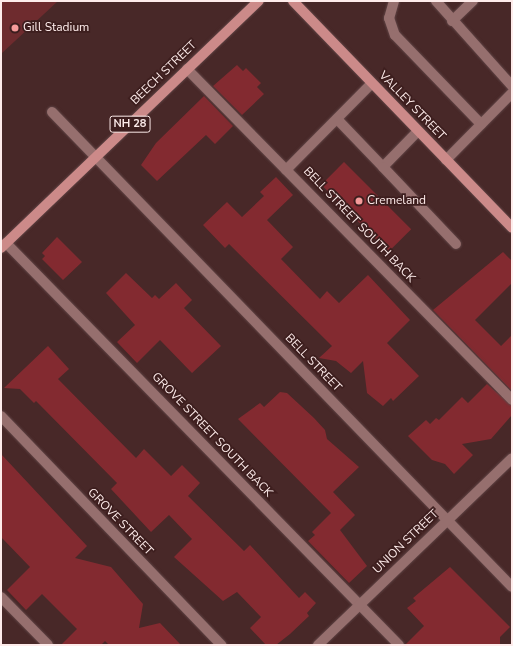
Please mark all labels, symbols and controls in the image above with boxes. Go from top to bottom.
place label: Gill Stadium [23,21,89,35]
marker: Gill Stadium [10,23,20,33]
street label: BEECH STREET [128,38,200,108]
street label: VALLEY STREET [376,69,448,143]
road number: NH 28 [109,115,151,133]
street label: BELL STREET SOUTH BACK [300,164,418,286]
place label: Cremeland [367,194,426,208]
marker: Cremeland [354,196,364,206]
street label: BELL STREET [282,331,344,395]
street label: GROVE STREET SOUTH BACK [149,370,275,500]
street label: GROVE STREET [84,486,156,558]
street label: UNION STREET [370,507,442,577]

